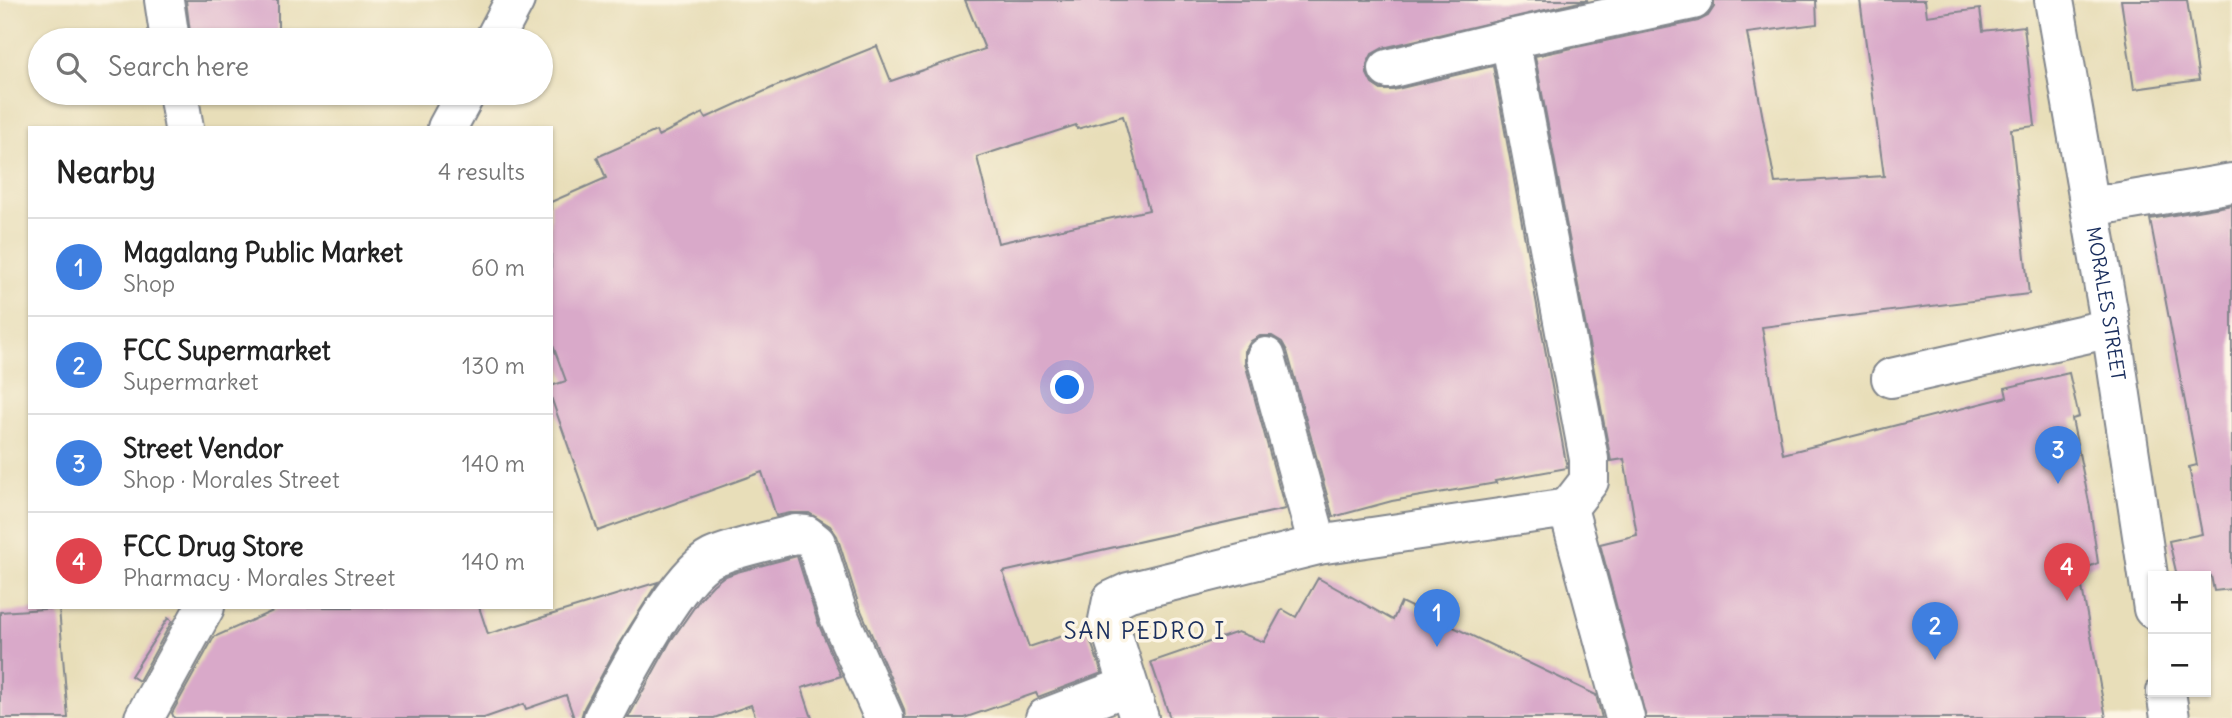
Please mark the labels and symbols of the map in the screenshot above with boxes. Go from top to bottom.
street label: MORALES STREET [2082,225,2131,382]
your location [1050,370,1084,404]
pin: 3 [2035,426,2081,484]
pin: 4 [2044,543,2090,601]
pin: 1 [1414,589,1460,647]
pin: 2 [1912,602,1958,660]
district label: SAN PEDRO I [1064,616,1226,645]

